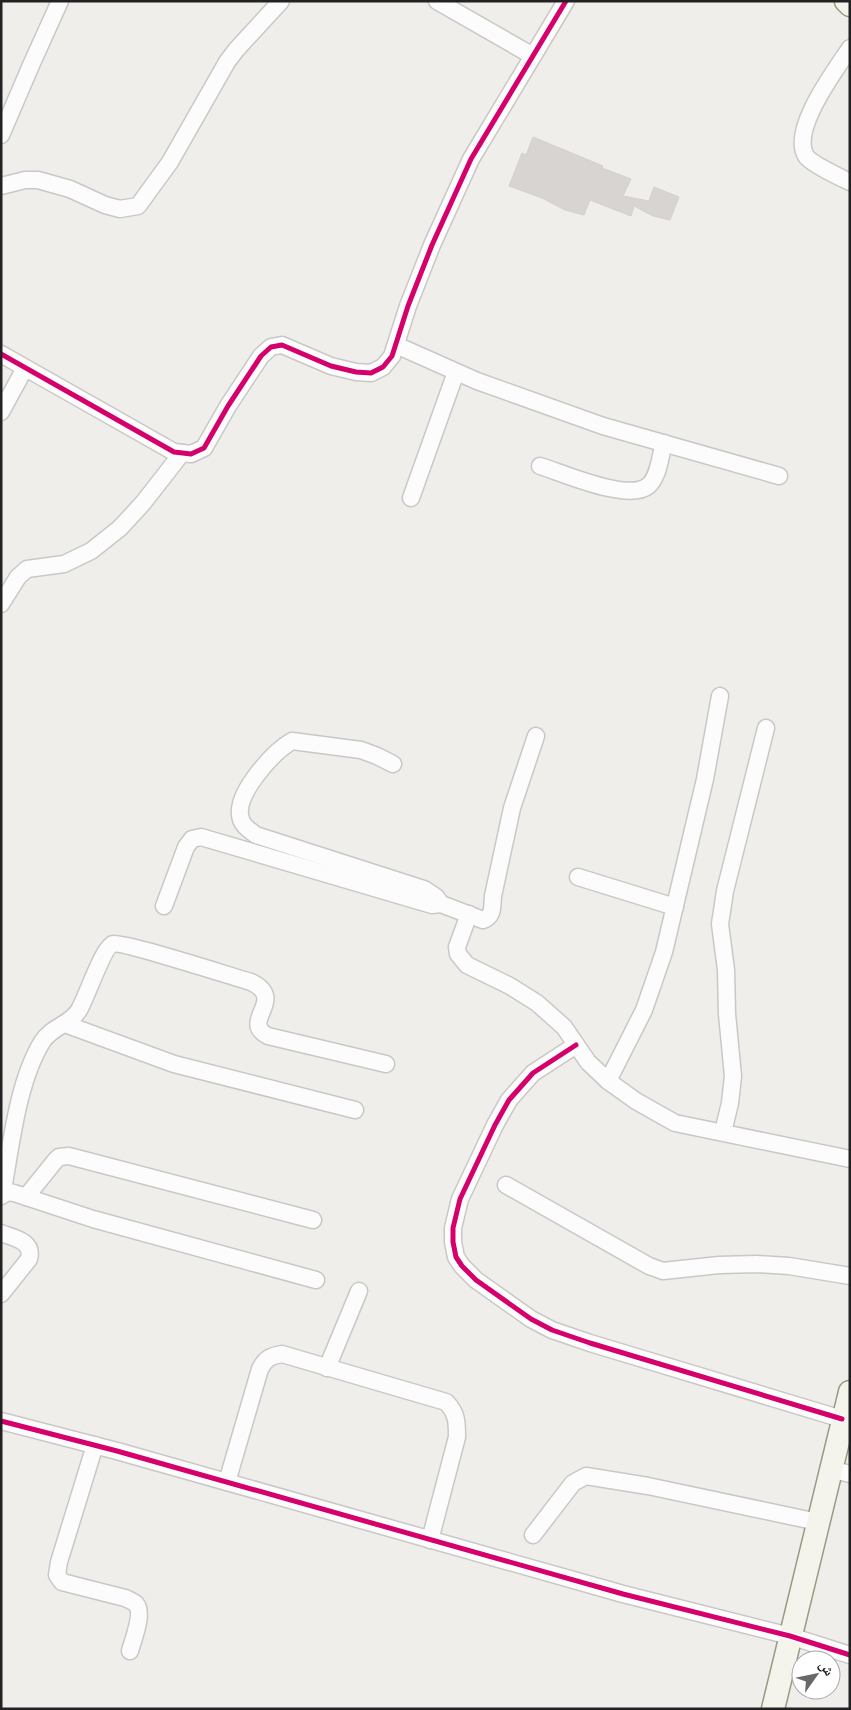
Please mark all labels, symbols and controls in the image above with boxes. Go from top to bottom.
north arrow [791,1650,841,1700]
text: ش [815,1657,838,1679]

